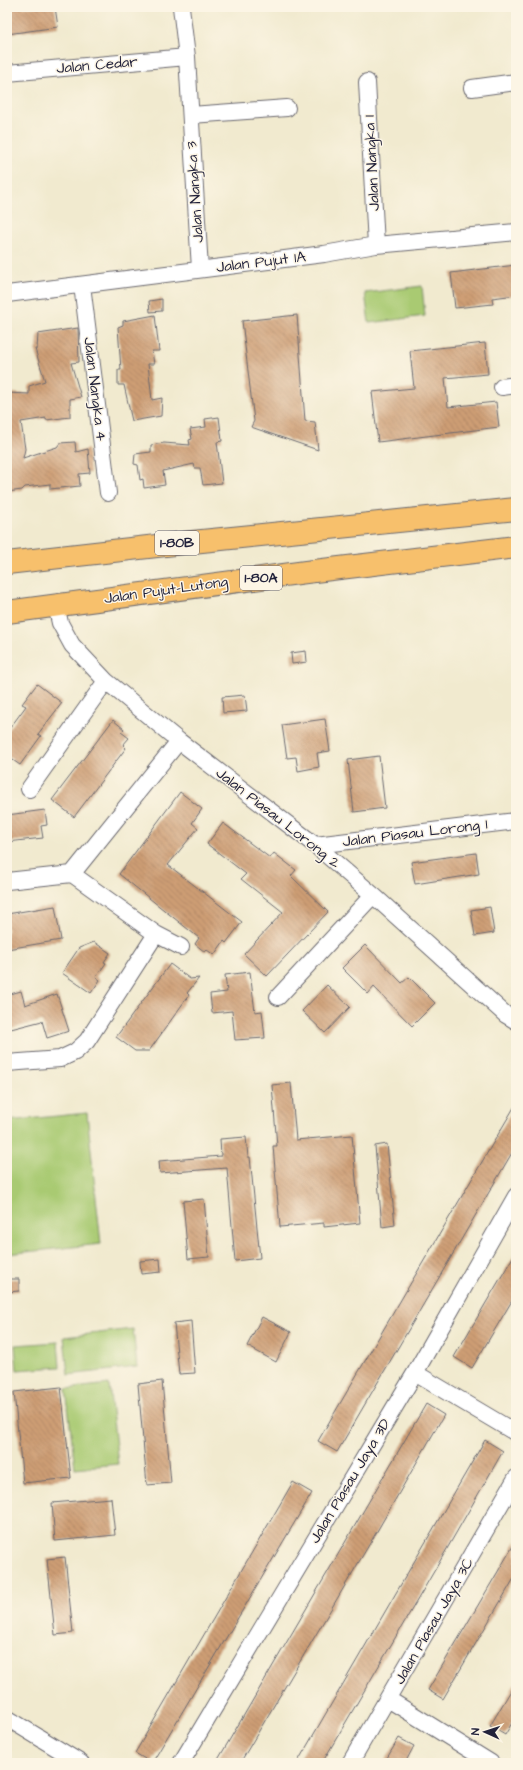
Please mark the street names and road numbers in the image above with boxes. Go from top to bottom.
street label: Jalan Cedar [56,51,138,79]
street label: Jalan Nangka 1 [359,114,386,212]
street label: Jalan Nangka 3 [181,140,210,244]
street label: Jalan Pujut 1A [215,246,307,278]
street label: Jalan Nangka 4 [77,336,112,442]
road number: 1-80B [155,531,199,555]
road number: 1-80A [240,566,282,590]
street label: Jalan Pujut-Lutong [103,571,230,610]
street label: Jalan Piasau Lorong 2 [211,763,345,874]
street label: Jalan Piasau Lorong 1 [341,814,489,853]
street label: Jalan Piasau Jaya 3D [304,1414,397,1548]
street label: Jalan Piasau Jaya 3C [389,1553,480,1689]

